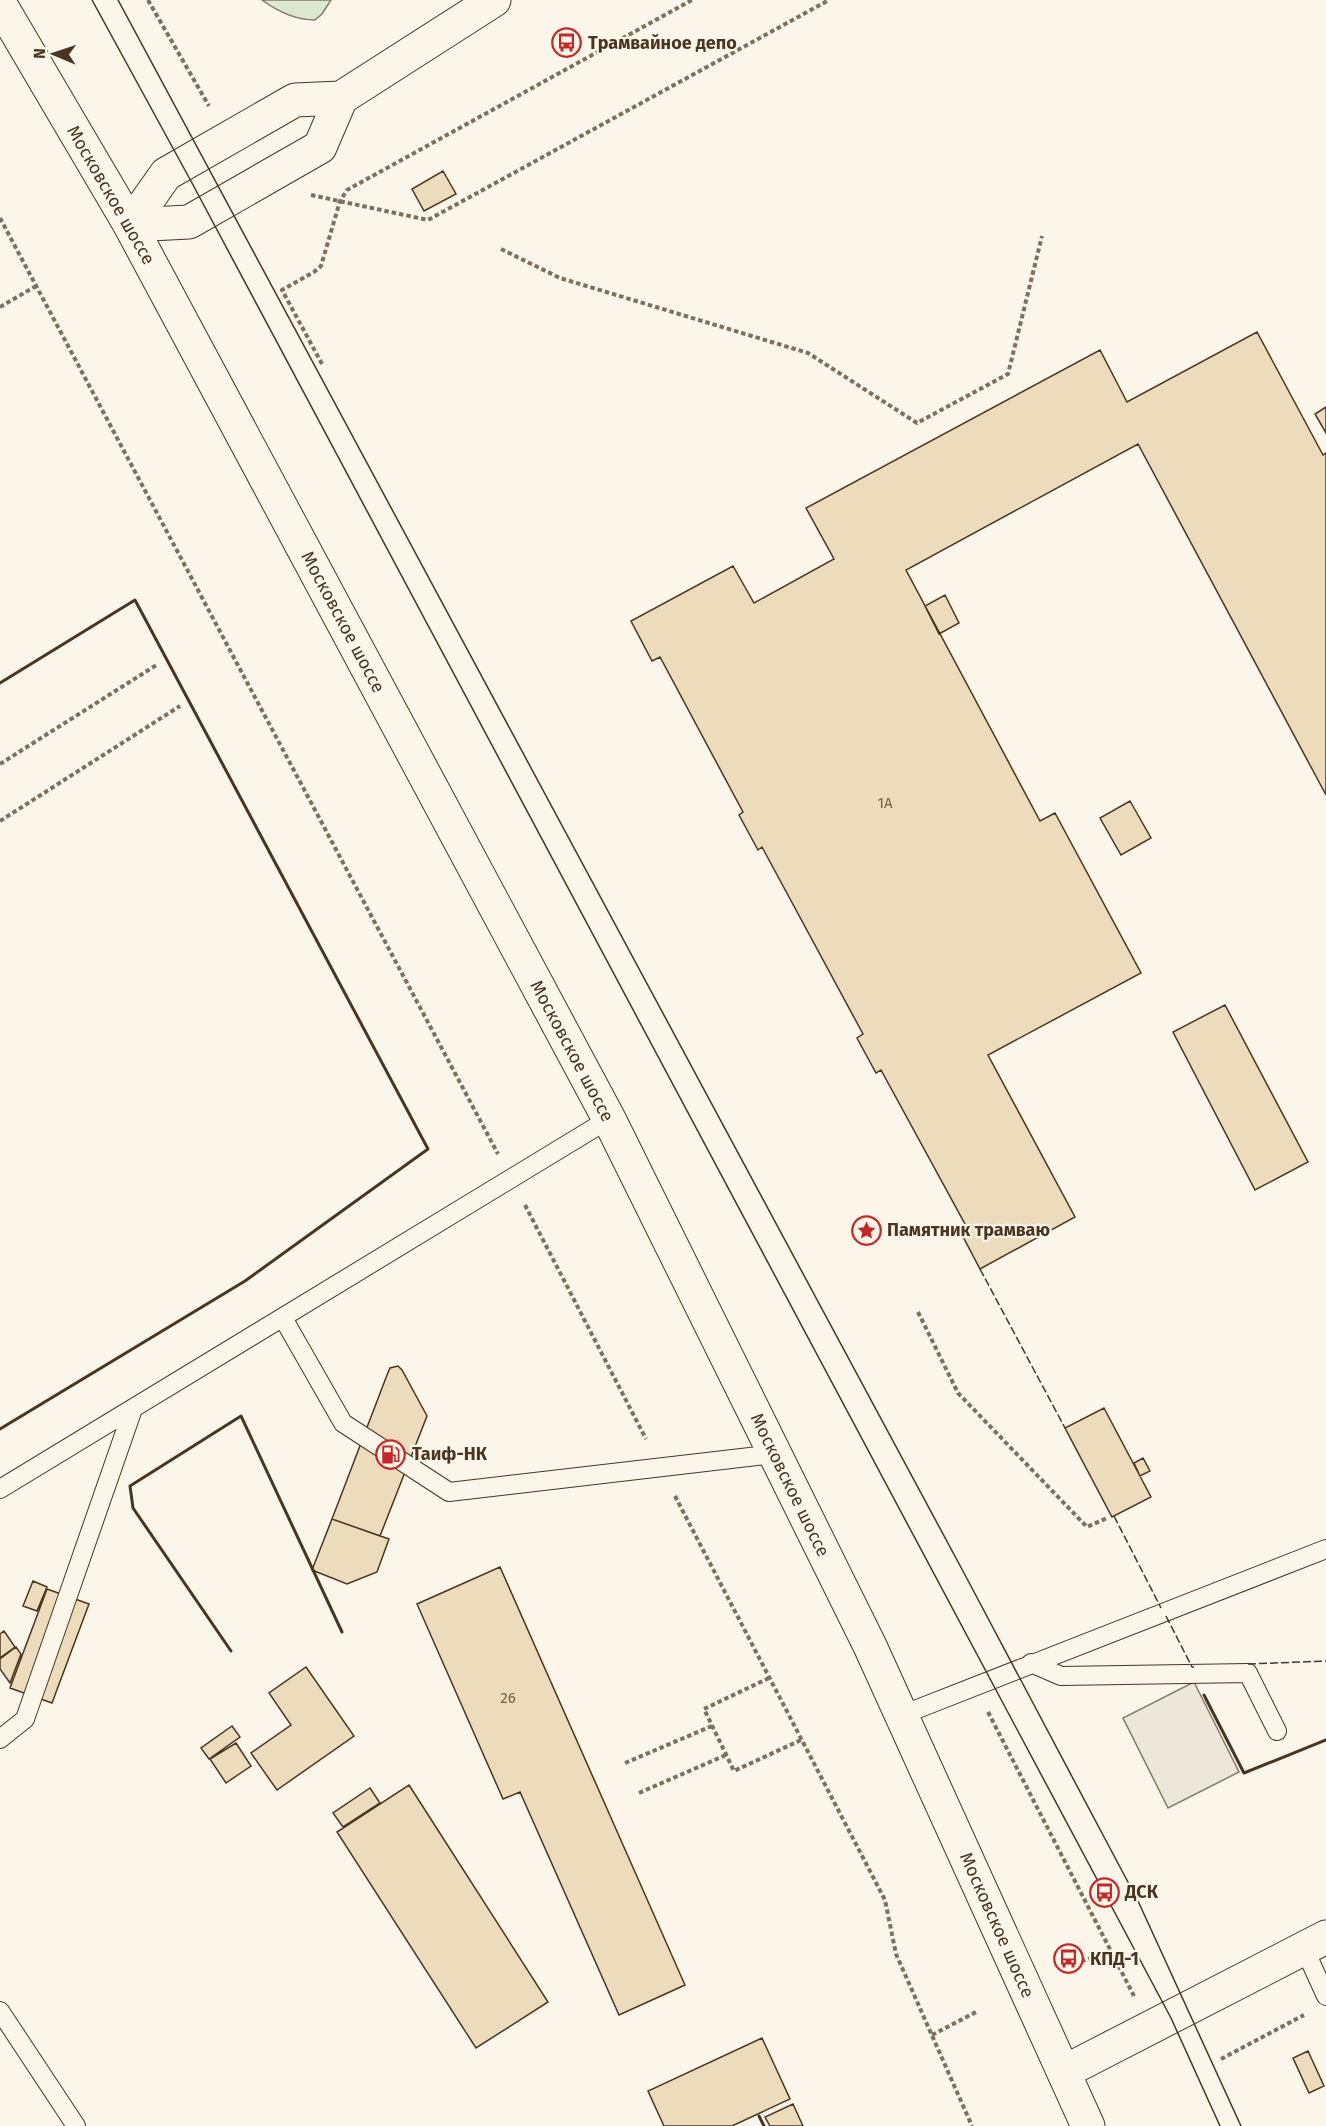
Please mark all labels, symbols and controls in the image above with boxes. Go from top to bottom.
north arrow [24,24,84,84]
bus stop icon: Трамвайное депо [551,27,583,59]
place label: Трамвайное депо [588,32,737,54]
text: N [30,48,49,59]
street label: Московское шоссе [62,122,160,268]
street label: Московское шоссе [296,548,390,696]
house number: 1А [877,794,893,812]
street label: Московское шоссе [525,977,619,1125]
place icon: Памятник трамваю [850,1214,882,1246]
place label: Памятник трамваю [887,1219,1050,1241]
street label: Московское шоссе [746,1410,834,1560]
fuel station icon: Таиф-НК [375,1438,407,1470]
place label: Таиф-НК [412,1443,488,1465]
house number: 26 [500,1689,516,1707]
street label: Московское шоссе [955,1849,1039,2001]
bus stop icon: ДСК [1088,1876,1120,1908]
place label: ДСК [1124,1881,1159,1903]
bus stop icon: КПД-1 [1053,1943,1085,1975]
place label: КПД-1 [1090,1948,1139,1970]

